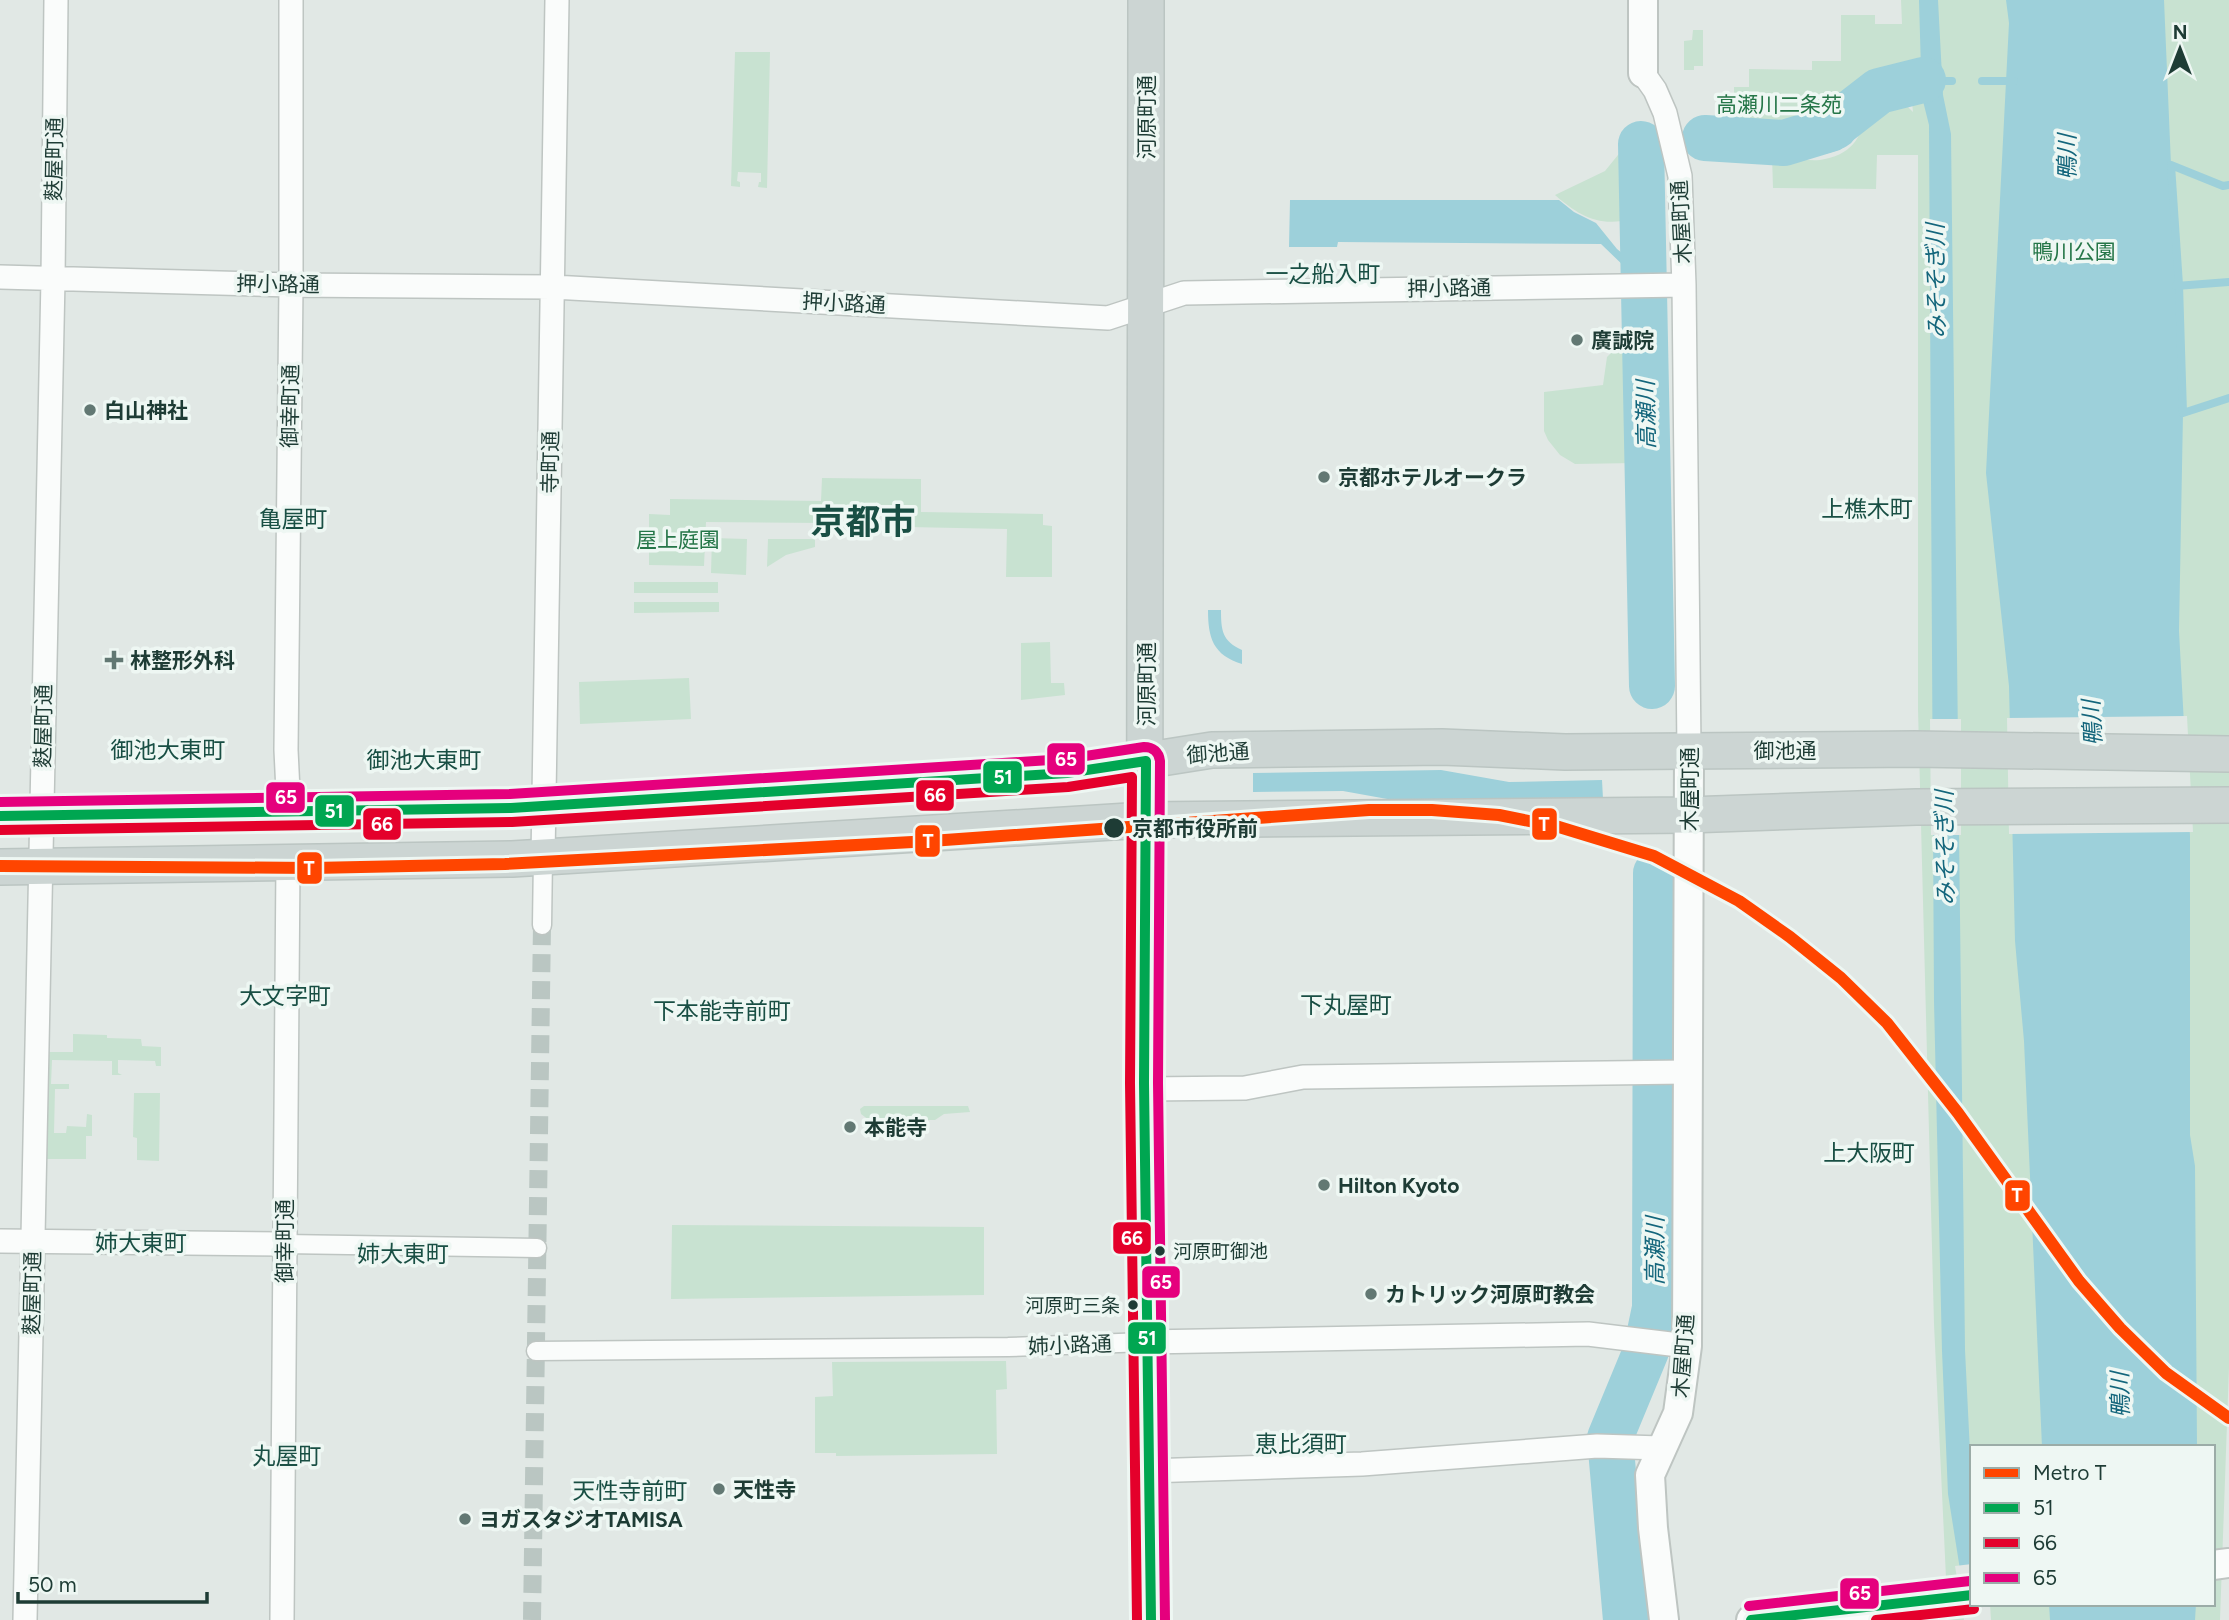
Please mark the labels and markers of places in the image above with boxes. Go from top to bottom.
place label: 廣誠院 [1591,328,1654,353]
marker: 廣誠院 [1569,332,1585,348]
place label: 白山神社 [104,398,188,423]
marker: 白山神社 [82,402,98,418]
place label: 京都ホテルオークラ [1338,465,1527,490]
marker: 京都ホテルオークラ [1316,469,1332,485]
place label: 林整形外科 [130,648,235,673]
marker: 林整形外科 [104,650,124,670]
marker: 京都市役所前 [1102,816,1126,840]
place label: 京都市役所前 [1132,816,1258,841]
place label: 本能寺 [864,1115,927,1140]
marker: 本能寺 [842,1119,858,1135]
place label: Hilton Kyoto [1338,1173,1460,1198]
marker: Hilton Kyoto [1316,1177,1332,1193]
place label: 河原町御池 [1173,1240,1268,1263]
marker: 河原町御池 [1153,1244,1167,1258]
place label: カトリック河原町教会 [1385,1282,1595,1307]
marker: カトリック河原町教会 [1363,1286,1379,1302]
place label: 河原町三条 [1025,1294,1120,1317]
marker: 河原町三条 [1126,1298,1140,1312]
place label: 天性寺 [733,1477,796,1502]
marker: 天性寺 [711,1481,727,1497]
place label: ヨガスタジオTAMISA [479,1507,683,1532]
marker: ヨガスタジオTAMISA [457,1511,473,1527]

